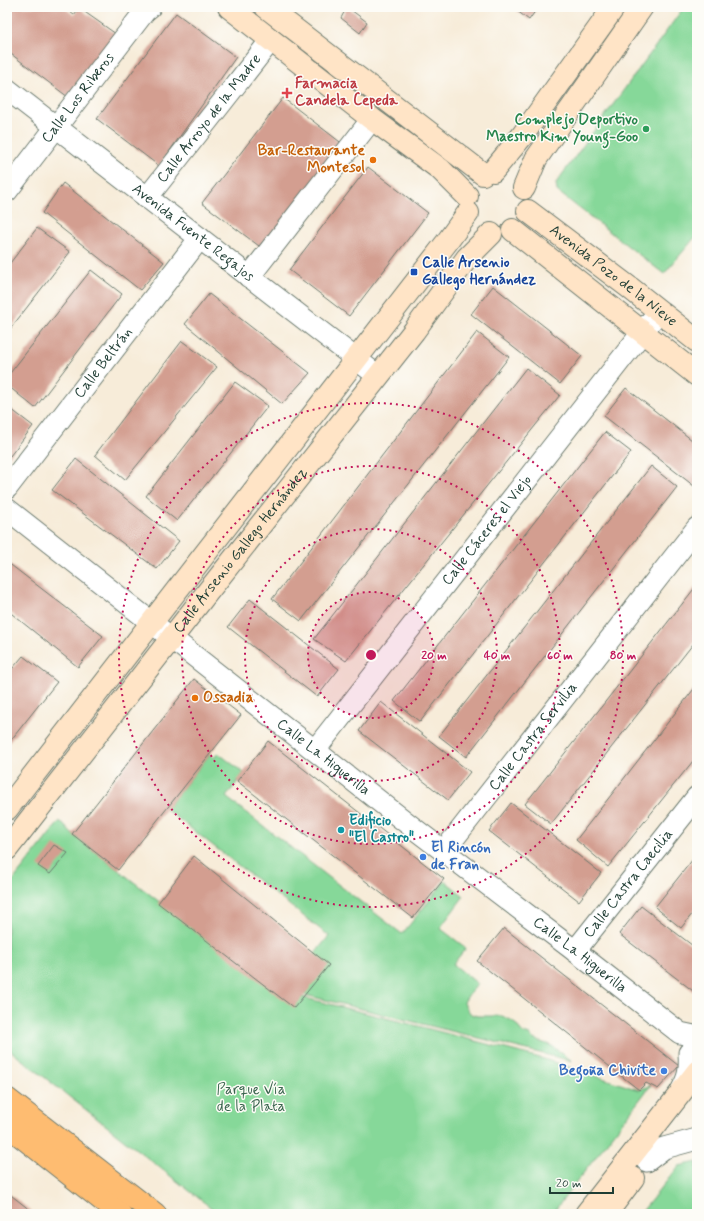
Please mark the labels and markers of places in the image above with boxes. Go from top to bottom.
place label: Farmacia Candela Cepeda [295,74,399,111]
marker: Farmacia Candela Cepeda [282,88,292,98]
place label: Complejo Deportivo Maestro Kim Young-Goo [486,110,639,149]
marker: Complejo Deportivo Maestro Kim Young-Goo [641,124,651,134]
place label: Bar-Restaurante Montesol [258,141,366,178]
marker: Bar-Restaurante Montesol [368,155,378,165]
place label: Calle Arsenio Gallego Hernández [422,253,536,291]
marker: Calle Arsenio Gallego Hernández [409,267,419,277]
centre of rings [364,648,378,662]
place label: Ossadia [203,688,254,708]
marker: Ossadia [190,693,200,703]
place label: Edificio "El Castro" [349,810,414,848]
marker: Edificio "El Castro" [336,825,346,835]
place label: El Rincón de Fran [431,838,491,875]
marker: El Rincón de Fran [418,852,428,862]
place label: Begoña Chivite [559,1061,657,1083]
marker: Begoña Chivite [659,1066,669,1076]

